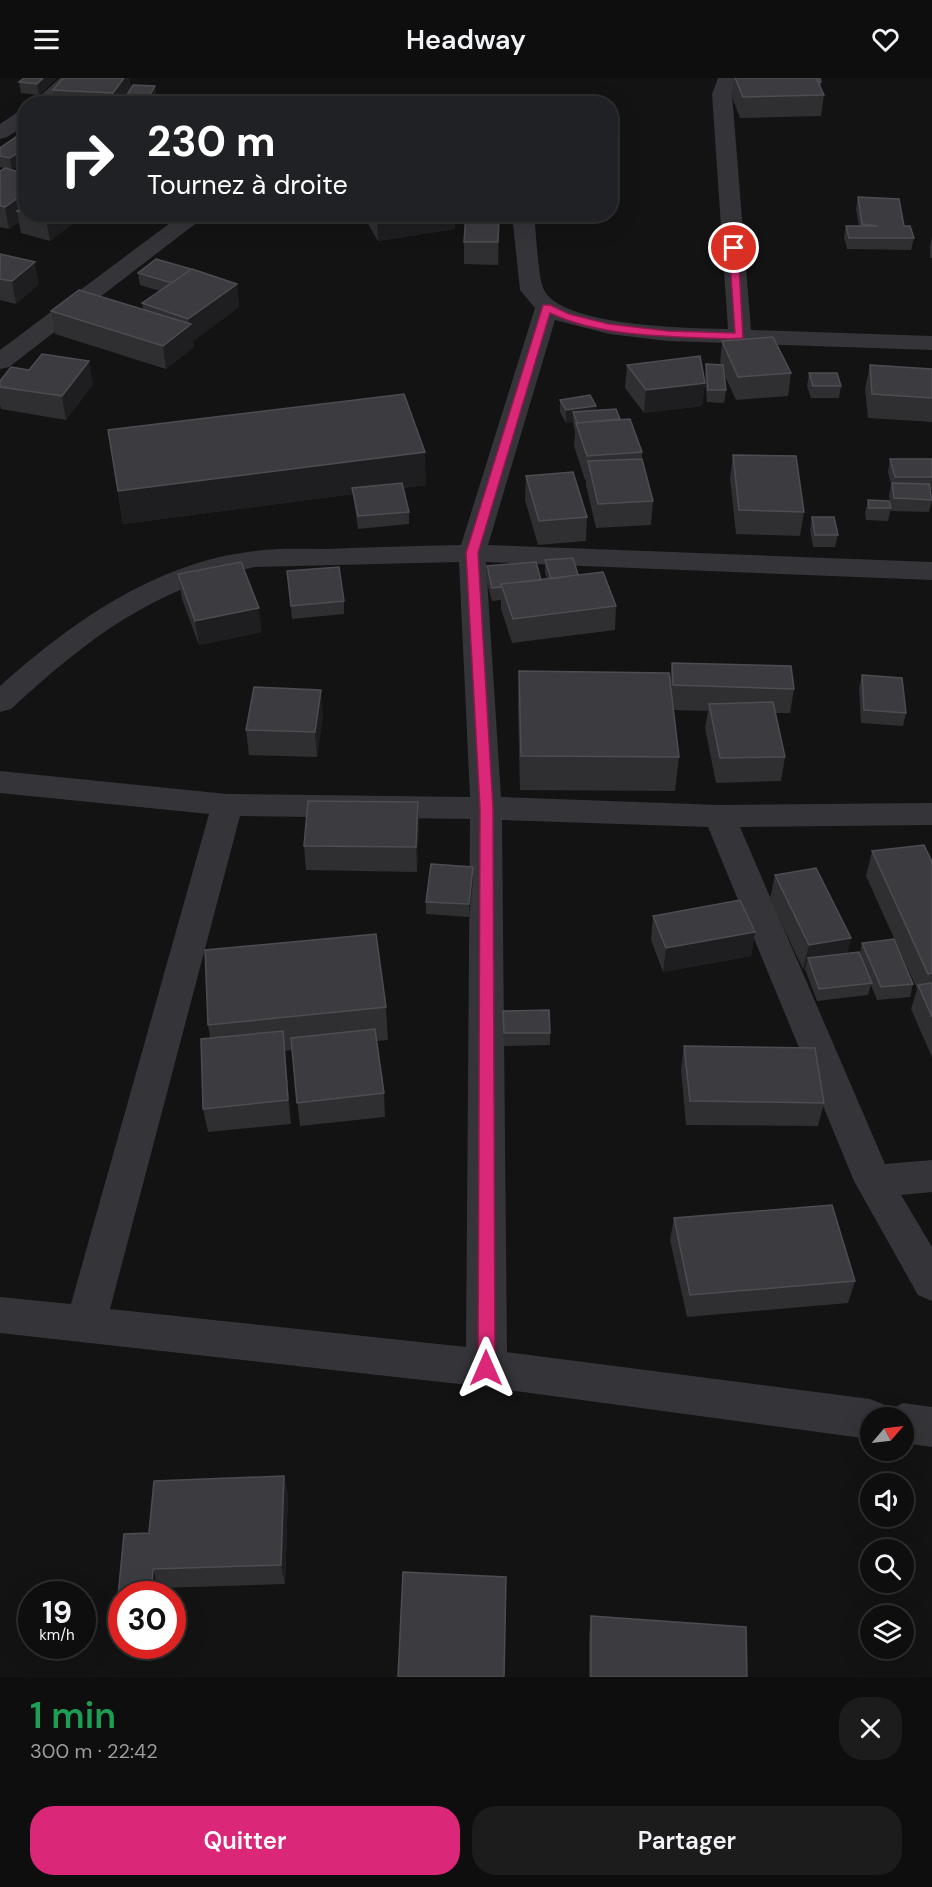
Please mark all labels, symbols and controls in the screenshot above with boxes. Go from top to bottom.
text: Headway [406,22,526,57]
icon: menu [30,23,63,56]
icon: heart [869,23,902,56]
text: 230 m [147,114,276,169]
icon: right [48,120,126,198]
text: Tournez à droite [147,167,348,202]
pin [708,222,759,273]
icon: arrive [717,231,750,264]
position arrow [454,1336,518,1400]
north arrow [860,1407,914,1461]
map controls [860,1407,914,1659]
button: sound [860,1473,914,1527]
button: search [860,1539,914,1593]
speed limit sign: 30 [108,1581,186,1659]
text: 19 [42,1593,72,1632]
button: layers [860,1605,914,1659]
text: km/h [39,1625,75,1645]
text: 1 min [30,1692,116,1739]
button: close [839,1697,902,1760]
text: 300 m · 22:42 [30,1738,158,1764]
button: Quitter [30,1806,460,1875]
button: Partager [472,1806,902,1875]

